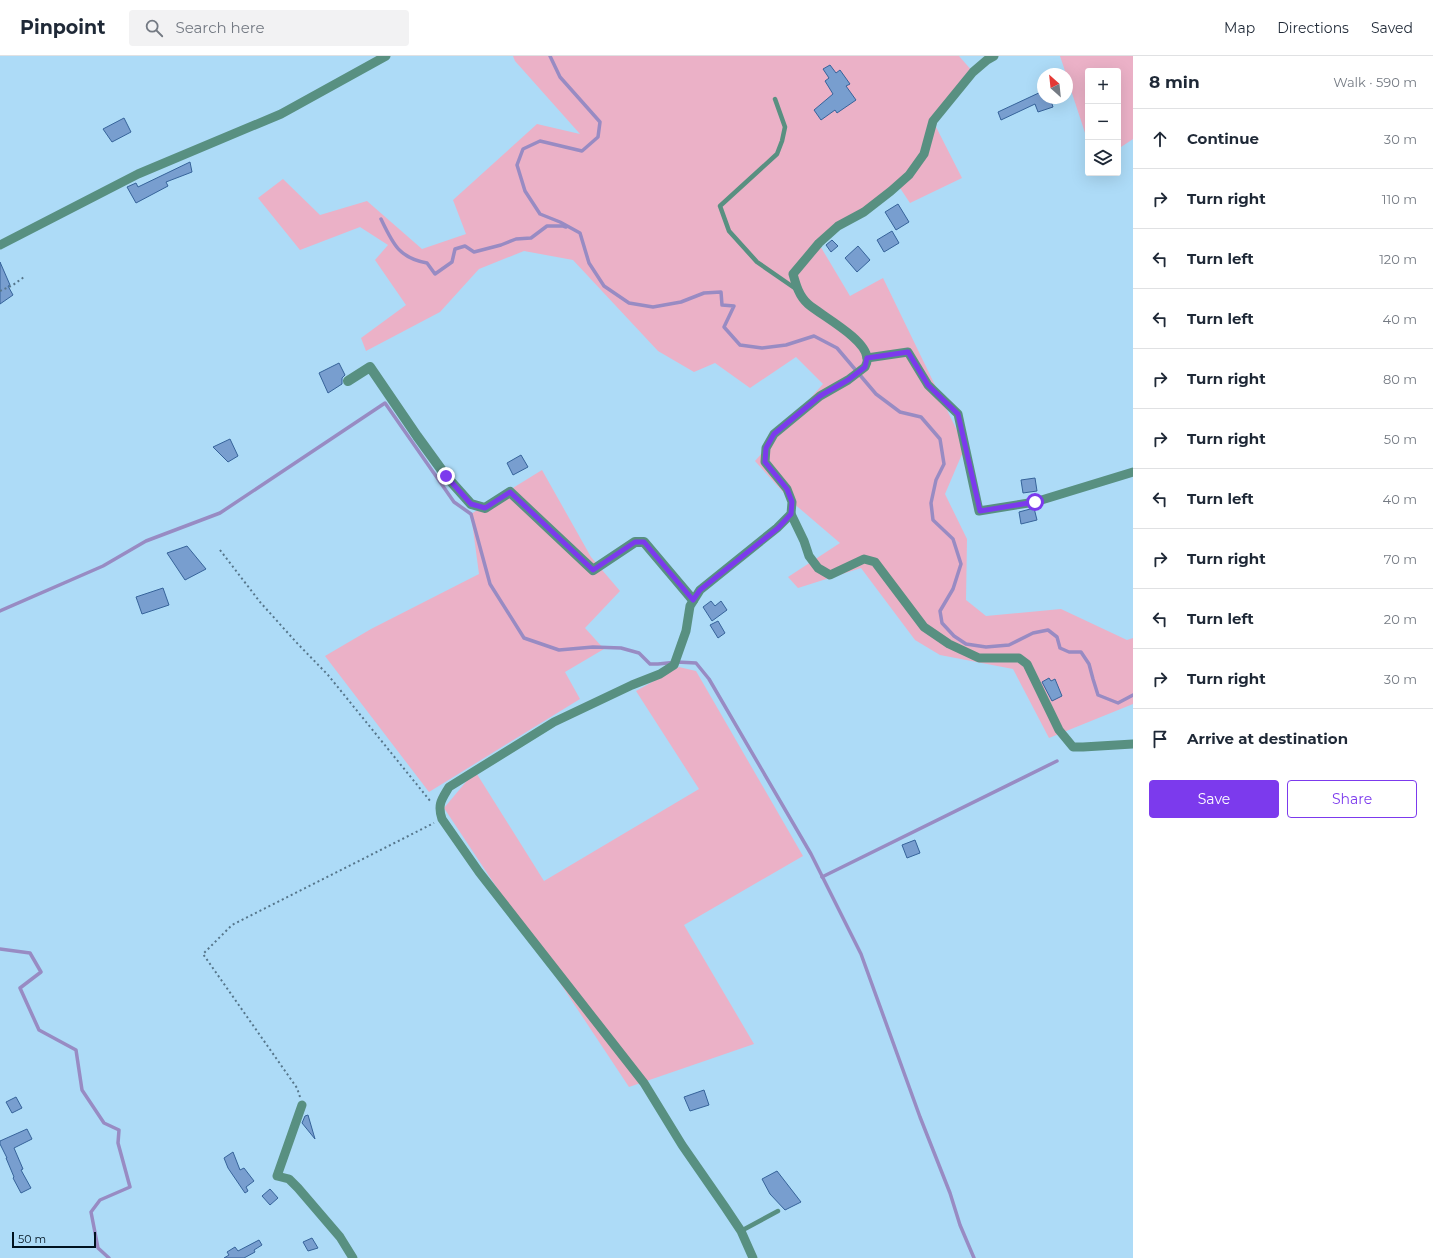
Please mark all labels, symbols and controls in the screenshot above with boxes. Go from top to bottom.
search box [129,10,409,46]
text: Pinpoint [20,16,105,39]
icon: search [143,17,165,39]
text: Search here [175,18,265,37]
text: Map [1224,19,1255,37]
text: Directions [1277,19,1349,37]
text: Saved [1371,19,1413,37]
north arrow [1037,68,1073,104]
map controls [1085,68,1121,176]
button: + [1085,68,1121,104]
text: 8 min [1149,72,1200,92]
text: Walk · 590 m [1333,74,1417,90]
button: − [1085,104,1121,140]
icon: ahead [1149,128,1171,150]
text: Continue [1187,129,1259,148]
text: 30 m [1384,131,1417,147]
button: layers [1085,140,1121,176]
icon: right [1149,188,1171,210]
text: Turn right [1187,189,1266,208]
text: 110 m [1382,191,1417,207]
icon: left [1149,248,1171,270]
text: Turn left [1187,249,1254,268]
text: 120 m [1379,251,1417,267]
icon: left [1149,308,1171,330]
text: Turn left [1187,309,1254,328]
text: 40 m [1383,311,1417,327]
icon: right [1149,368,1171,390]
text: Turn right [1187,369,1266,388]
text: 80 m [1383,371,1417,387]
icon: right [1149,428,1171,450]
text: Turn right [1187,429,1266,448]
text: 50 m [1384,431,1417,447]
route end [437,467,455,485]
icon: left [1149,488,1171,510]
text: Turn left [1187,489,1254,508]
text: 40 m [1383,491,1417,507]
route start [1026,493,1044,511]
icon: right [1149,548,1171,570]
text: Turn right [1187,549,1266,568]
text: 70 m [1384,551,1417,567]
icon: left [1149,608,1171,630]
text: Turn left [1187,609,1254,628]
text: 20 m [1384,611,1417,627]
icon: right [1149,668,1171,690]
text: Turn right [1187,669,1266,688]
text: 30 m [1384,671,1417,687]
icon: arrive [1149,728,1171,750]
text: Arrive at destination [1187,729,1348,748]
button: Save [1149,780,1279,818]
button: Share [1287,780,1417,818]
scale bar [12,1230,96,1249]
text: 50 m [18,1232,46,1246]

